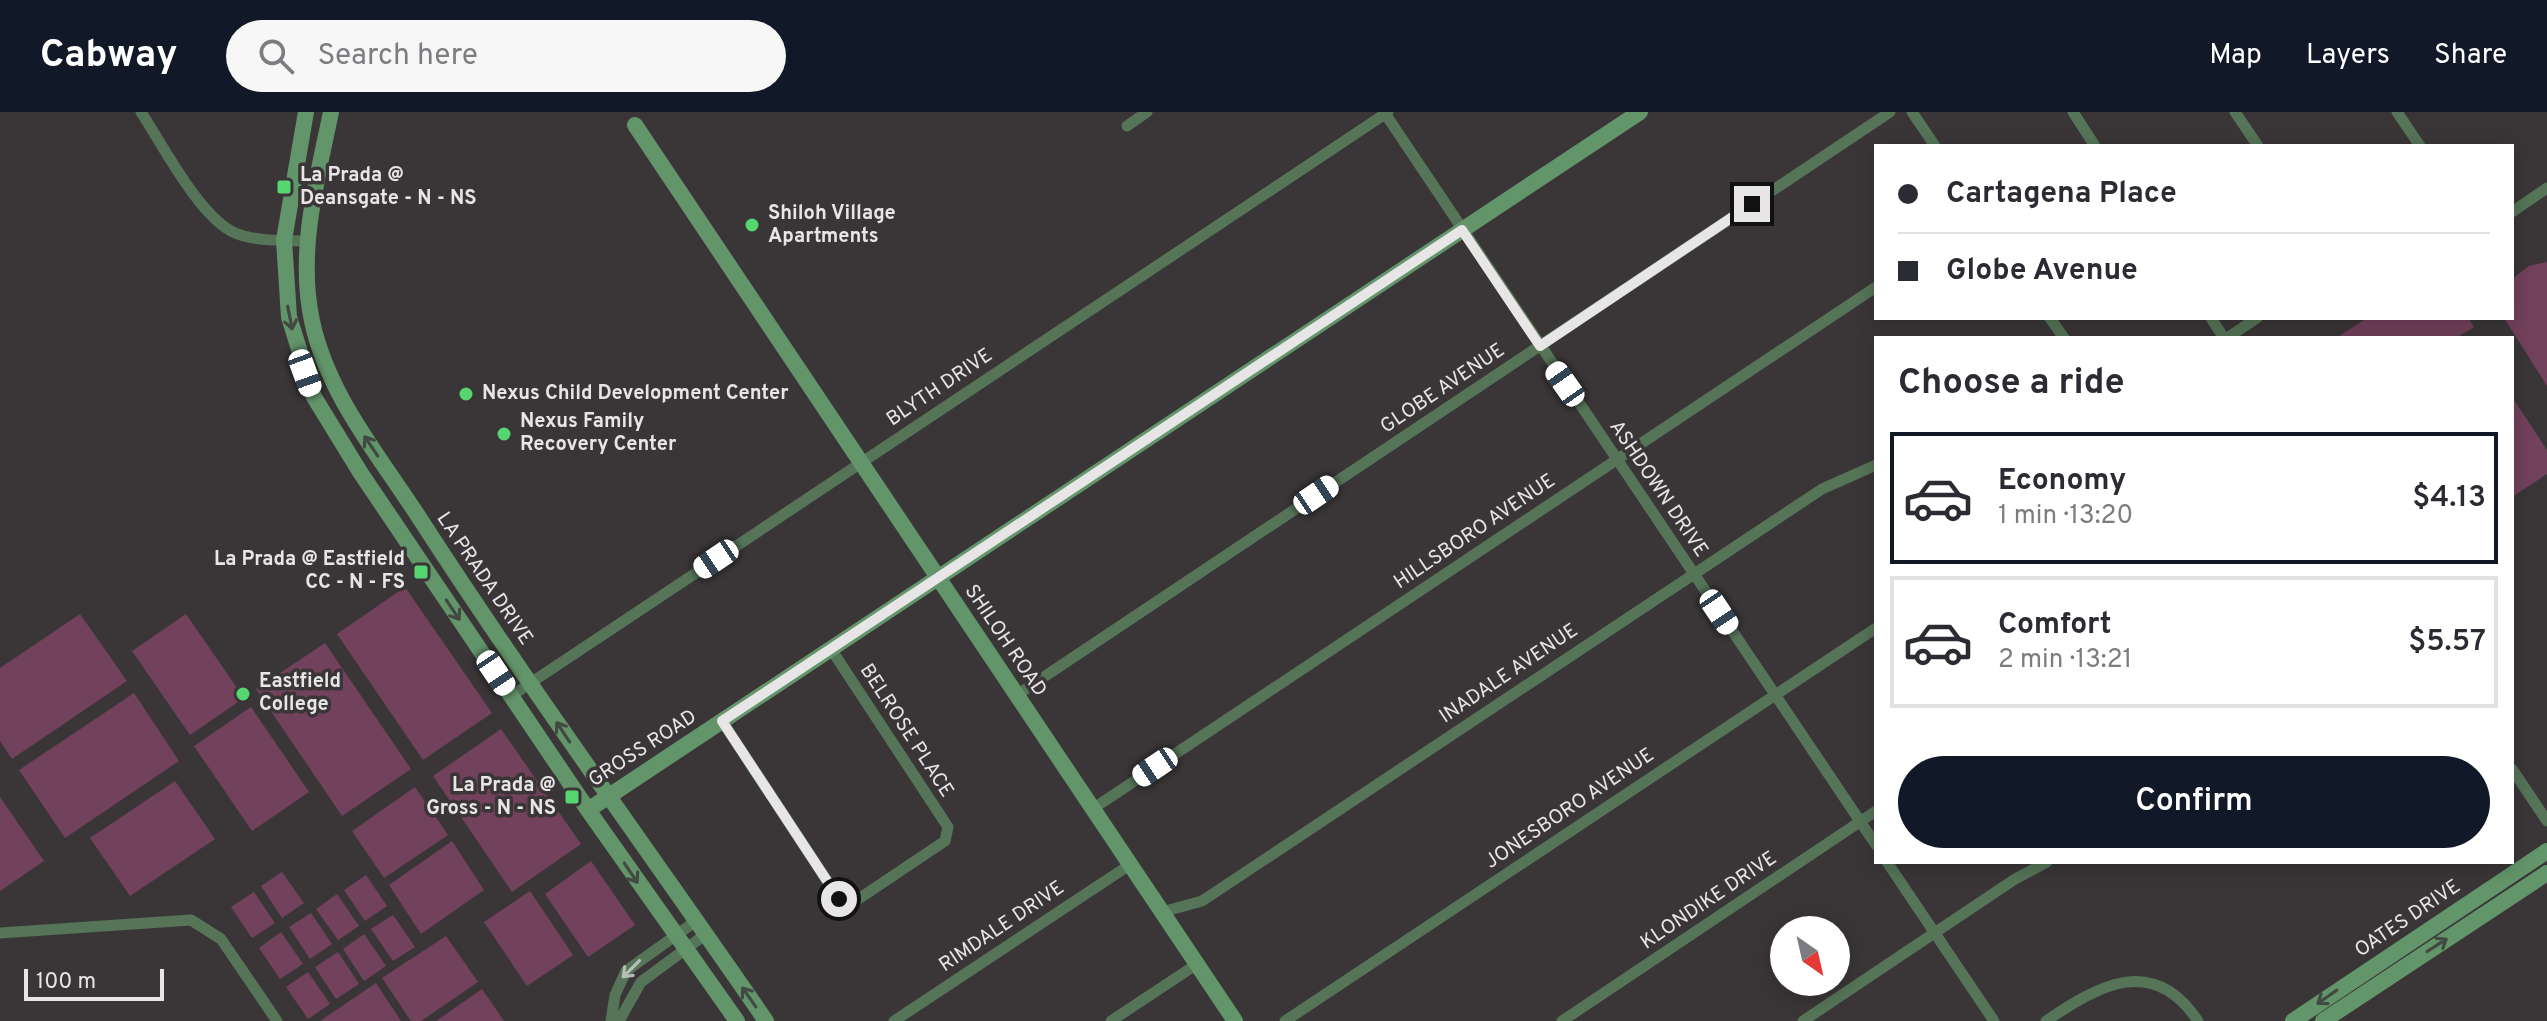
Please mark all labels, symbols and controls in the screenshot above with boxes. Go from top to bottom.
search box [226,20,786,92]
text: Cabway [40,32,178,81]
icon: search [254,34,298,78]
text: Search here [318,38,478,75]
text: Map [2209,38,2262,74]
text: Layers [2306,38,2390,74]
text: Share [2434,38,2507,74]
place label: La Prada @ Deansgate - N - NS [300,163,477,212]
text: Cartagena Place [1946,176,2177,213]
marker: La Prada @ Deansgate - N - NS [275,178,293,196]
route end [1734,186,1770,222]
place label: Shiloh Village Apartments [768,201,896,250]
marker: Shiloh Village Apartments [743,216,761,234]
text: Globe Avenue [1946,253,2138,290]
one-way arrow [284,305,299,330]
street label: GLOBE AVENUE [1376,338,1510,440]
street label: BLYTH DRIVE [882,343,998,433]
car [286,346,324,400]
car [1541,357,1589,411]
text: Choose a ride [1898,361,2124,407]
place label: Nexus Child Development Center [482,381,789,407]
marker: Nexus Child Development Center [457,385,475,403]
place label: Nexus Family Recovery Center [520,409,677,458]
street label: ASHDOWN DRIVE [1603,416,1713,562]
marker: Nexus Family Recovery Center [495,425,513,443]
one-way arrow [363,435,380,457]
icon: car [1902,462,1974,534]
text: Economy [1998,463,2126,500]
street label: HILLSBORO AVENUE [1389,468,1561,596]
car [1289,472,1343,518]
text: $4.13 [2412,480,2486,517]
text: 1 min · 13:20 [1998,500,2133,533]
street label: LA PRADA DRIVE [430,508,538,650]
car [689,536,743,582]
place label: La Prada @ Eastfield CC - N - FS [214,547,405,596]
marker: La Prada @ Eastfield CC - N - FS [412,563,430,581]
street label: SHILOH ROAD [958,580,1052,702]
car [1696,585,1742,639]
one-way arrow [445,598,462,620]
icon: car [1902,606,1974,678]
text: Comfort [1998,607,2111,644]
street label: INADALE AVENUE [1435,618,1583,730]
text: $5.57 [2408,624,2486,661]
text: 2 min · 13:21 [1998,644,2132,677]
car [473,646,519,700]
street label: BELROSE PLACE [853,659,959,803]
place label: Eastfield College [259,669,341,718]
marker: Eastfield College [234,685,252,703]
street label: GROSS ROAD [584,704,702,794]
one-way arrow [555,722,571,744]
street label: JONESBORO AVENUE [1480,743,1660,875]
car [1128,744,1182,790]
button: Confirm [1898,756,2490,848]
place label: La Prada @ Gross - N - NS [426,773,556,822]
marker: La Prada @ Gross - N - NS [563,788,581,806]
street label: KLONDIKE DRIVE [1636,846,1782,956]
one-way arrow [623,862,639,884]
street label: OATES DRIVE [2350,874,2466,964]
street label: RIMDALE DRIVE [934,875,1070,979]
route start [821,881,857,917]
north arrow [1770,916,1850,996]
map controls [1770,916,1850,996]
one-way arrow [2426,937,2448,954]
one-way arrow [621,960,641,979]
scale bar [24,965,164,1001]
text: 100 m [36,969,96,996]
one-way arrow [741,987,757,1009]
one-way arrow [2317,989,2339,1005]

